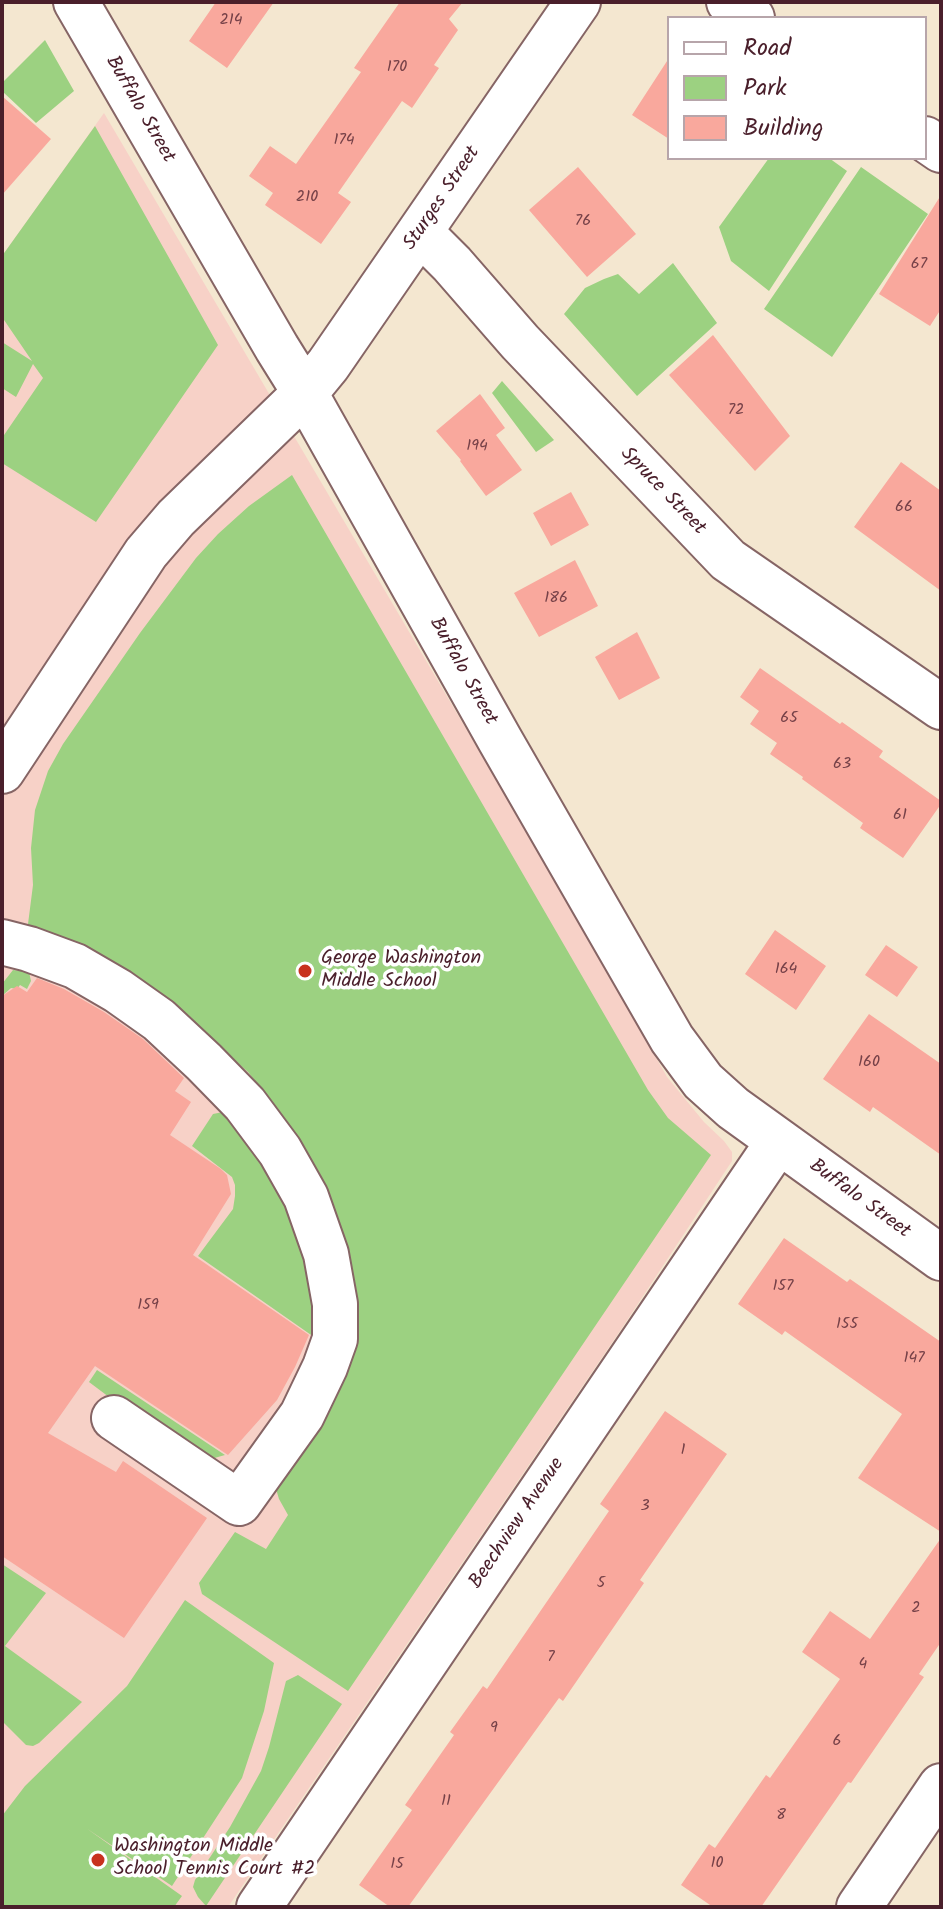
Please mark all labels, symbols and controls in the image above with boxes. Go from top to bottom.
house number: 214 [219,11,243,31]
legend [667,16,927,160]
text: Road [743,29,791,68]
street label: Buffalo Street [99,52,179,168]
house number: 170 [387,58,407,78]
text: Park [743,69,787,108]
text: Building [743,109,823,148]
house number: 174 [333,131,355,151]
street label: Sturges Street [399,142,487,256]
house number: 210 [296,188,318,208]
house number: 76 [575,212,591,232]
house number: 67 [911,255,927,275]
house number: 72 [728,401,744,421]
house number: 194 [466,437,488,457]
street label: Spruce Street [614,443,710,541]
house number: 66 [895,498,913,518]
house number: 186 [544,589,568,609]
street label: Buffalo Street [423,614,501,730]
house number: 65 [780,709,798,729]
house number: 63 [833,755,851,775]
house number: 61 [893,806,907,826]
place label: George Washington Middle School [321,948,481,995]
house number: 164 [775,960,797,980]
marker: George Washington Middle School [296,962,314,980]
house number: 160 [858,1053,880,1073]
street label: Buffalo Street [804,1155,914,1245]
house number: 157 [773,1277,793,1297]
house number: 159 [137,1296,159,1316]
house number: 155 [836,1315,858,1335]
house number: 147 [903,1349,925,1369]
house number: 1 [680,1441,686,1461]
street label: Beechview Avenue [465,1454,571,1594]
house number: 3 [640,1497,650,1517]
house number: 5 [597,1574,605,1594]
house number: 2 [911,1599,921,1619]
house number: 7 [547,1648,555,1668]
house number: 4 [859,1655,867,1675]
house number: 9 [490,1719,498,1739]
house number: 6 [833,1732,841,1752]
house number: 11 [441,1792,451,1812]
house number: 8 [776,1806,786,1826]
place label: Washington Middle School Tennis Court #2 [114,1836,315,1883]
marker: Washington Middle School Tennis Court #2 [89,1851,107,1869]
house number: 10 [710,1854,724,1874]
house number: 15 [390,1855,404,1875]

